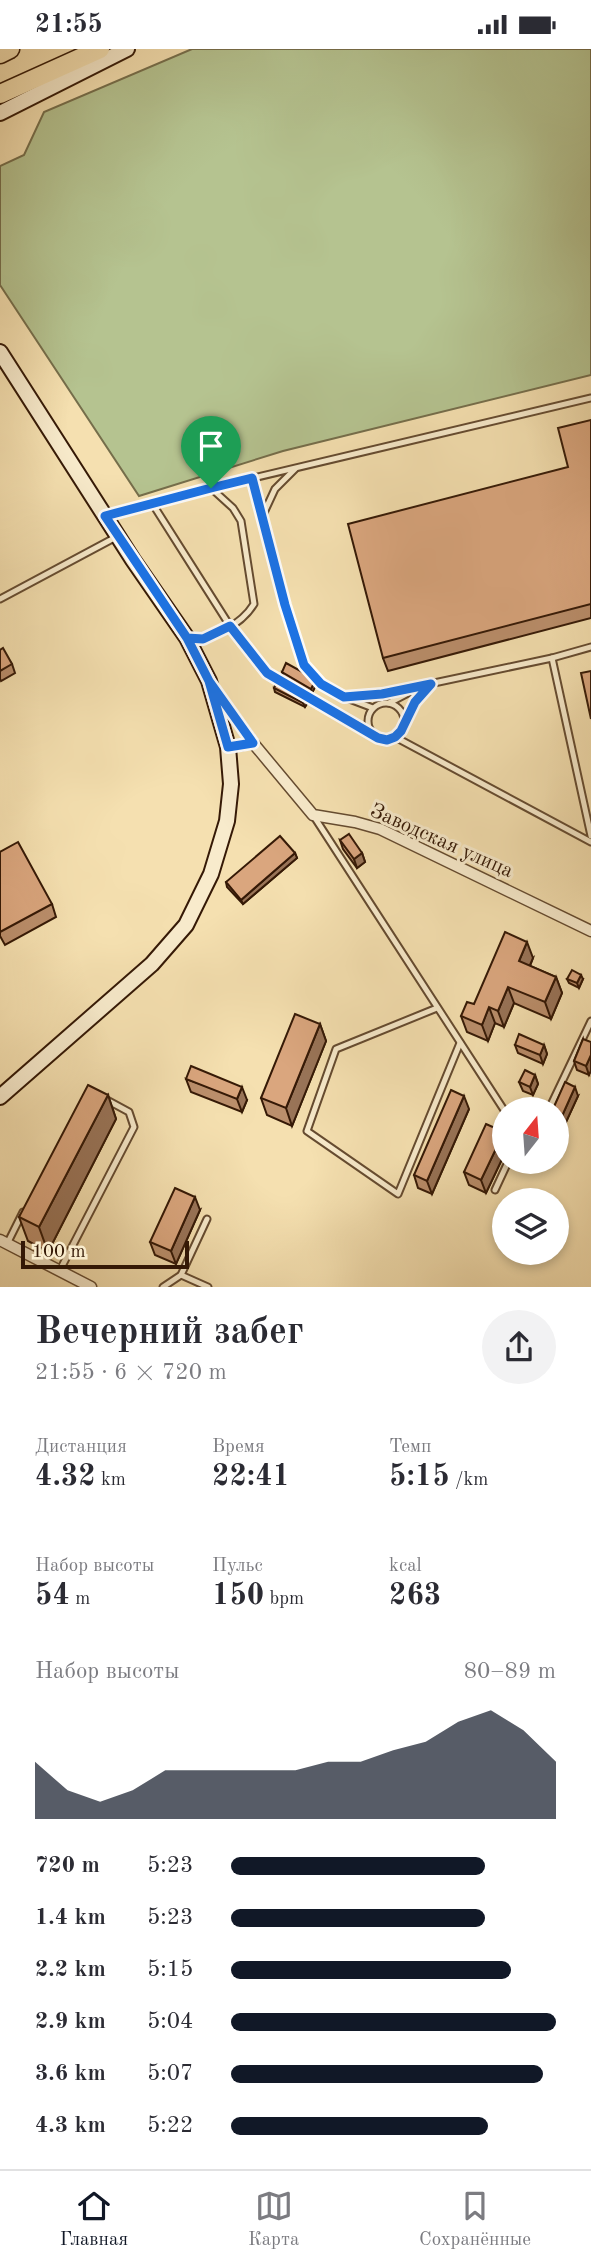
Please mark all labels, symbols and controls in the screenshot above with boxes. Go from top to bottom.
text: 21:55 [35,12,103,38]
pin [181,416,241,488]
icon: arrive [192,427,230,465]
street label: Заводская улица [367,800,516,882]
north arrow [492,1097,569,1174]
map controls [492,1097,569,1265]
button: layers [492,1188,569,1265]
scale bar [21,1238,189,1270]
text: 100 m [32,1243,85,1262]
button: share [482,1310,556,1384]
text: Вечерний забег [35,1314,304,1352]
text: 21:55 · 6 × 720 m [35,1361,227,1384]
text: Дистанция [35,1438,127,1457]
text: Время [212,1438,265,1457]
text: Темп [389,1438,431,1457]
text: 4.32 [35,1462,96,1492]
text: 22:41 [212,1462,290,1492]
text: 5:15 [389,1462,450,1492]
text: km [96,1471,126,1490]
text: /km [450,1471,488,1490]
text: Набор высоты [35,1557,154,1576]
text: Пульс [212,1557,263,1576]
text: kcal [389,1557,422,1576]
text: 54 [35,1581,70,1611]
text: 150 [212,1581,264,1611]
text: 263 [389,1581,441,1611]
text: m [70,1590,90,1609]
text: bpm [264,1590,304,1609]
text: Набор высоты [35,1660,179,1683]
text: 80–89 m [464,1660,556,1683]
text: 720 m [35,1854,100,1877]
text: 5:23 [147,1854,193,1877]
text: 1.4 km [35,1906,106,1929]
text: 5:23 [147,1906,193,1929]
text: 2.2 km [35,1958,106,1981]
text: 5:15 [147,1958,193,1981]
text: 2.9 km [35,2010,106,2033]
text: 5:04 [147,2010,193,2033]
text: 3.6 km [35,2062,106,2085]
text: 5:07 [147,2062,193,2085]
text: 4.3 km [35,2114,106,2137]
text: 5:22 [147,2114,193,2137]
tab: Главная [60,2187,128,2252]
tab: Карта [248,2187,299,2252]
tab: Сохранённые [419,2187,531,2252]

